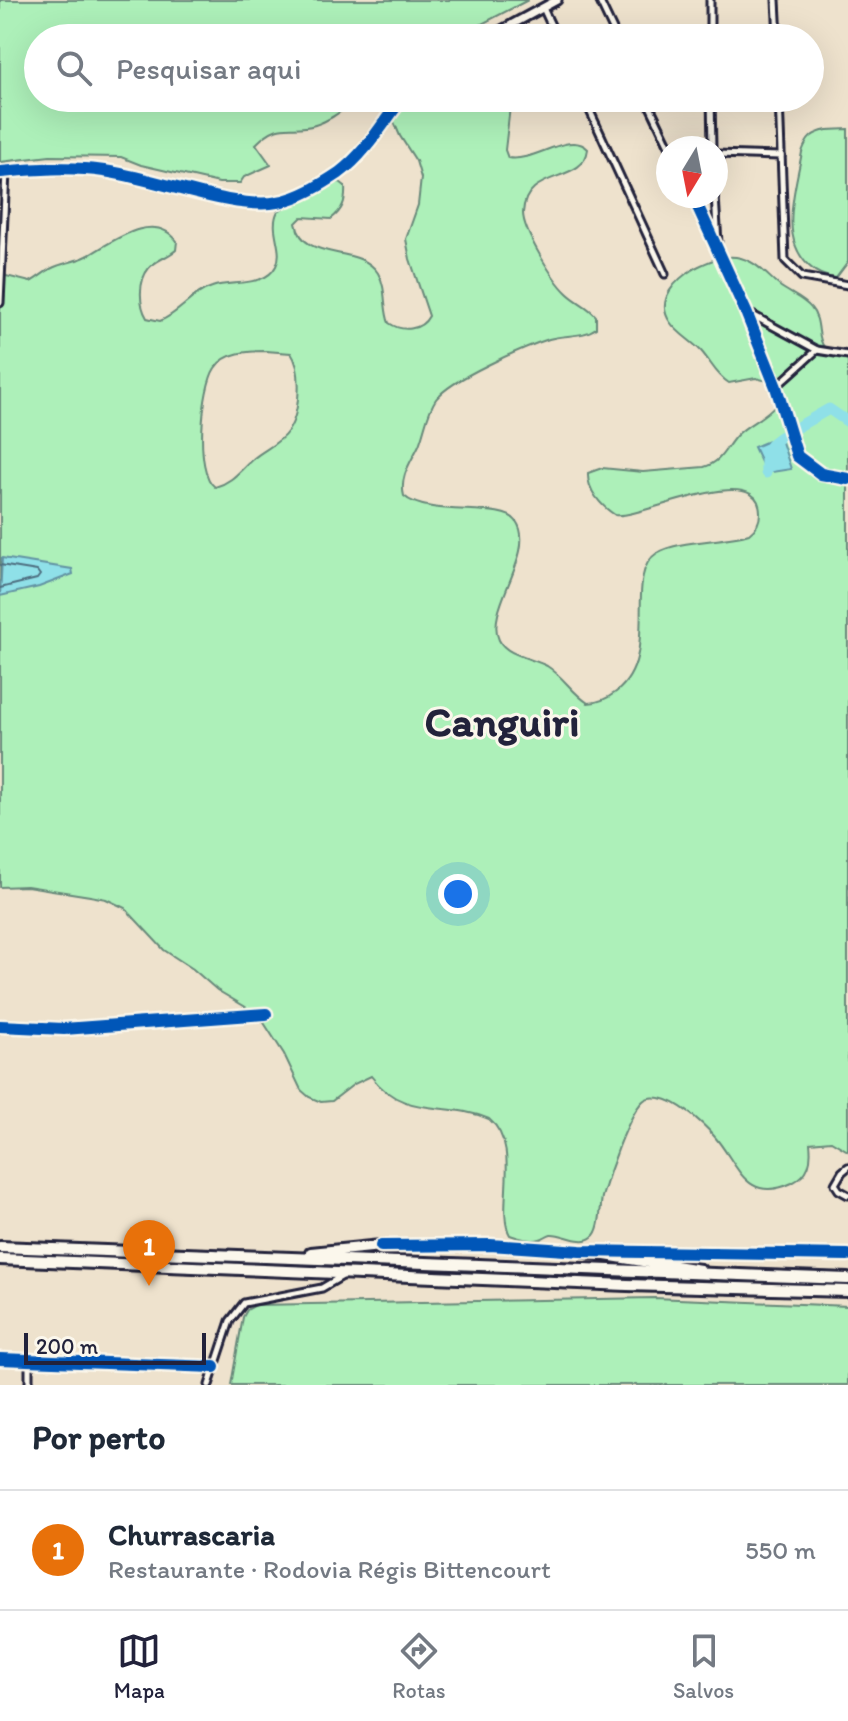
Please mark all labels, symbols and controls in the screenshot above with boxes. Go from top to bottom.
search box [24,24,824,112]
icon: search [52,46,96,90]
text: Pesquisar aqui [116,50,301,87]
north arrow [656,136,728,208]
district label: Canguiri [425,696,579,747]
your location [438,874,478,914]
pin: 1 [123,1220,175,1286]
scale bar [24,1329,206,1365]
text: 200 m [36,1333,98,1360]
text: Por perto [32,1417,165,1458]
text: Churrascaria [108,1516,275,1553]
text: 1 [52,1534,64,1566]
text: 550 m [745,1534,816,1566]
text: Restaurante · Rodovia Régis Bittencourt [108,1553,551,1585]
tab: Mapa [114,1629,165,1704]
tab: Rotas [392,1629,446,1704]
tab: Salvos [673,1629,734,1704]

